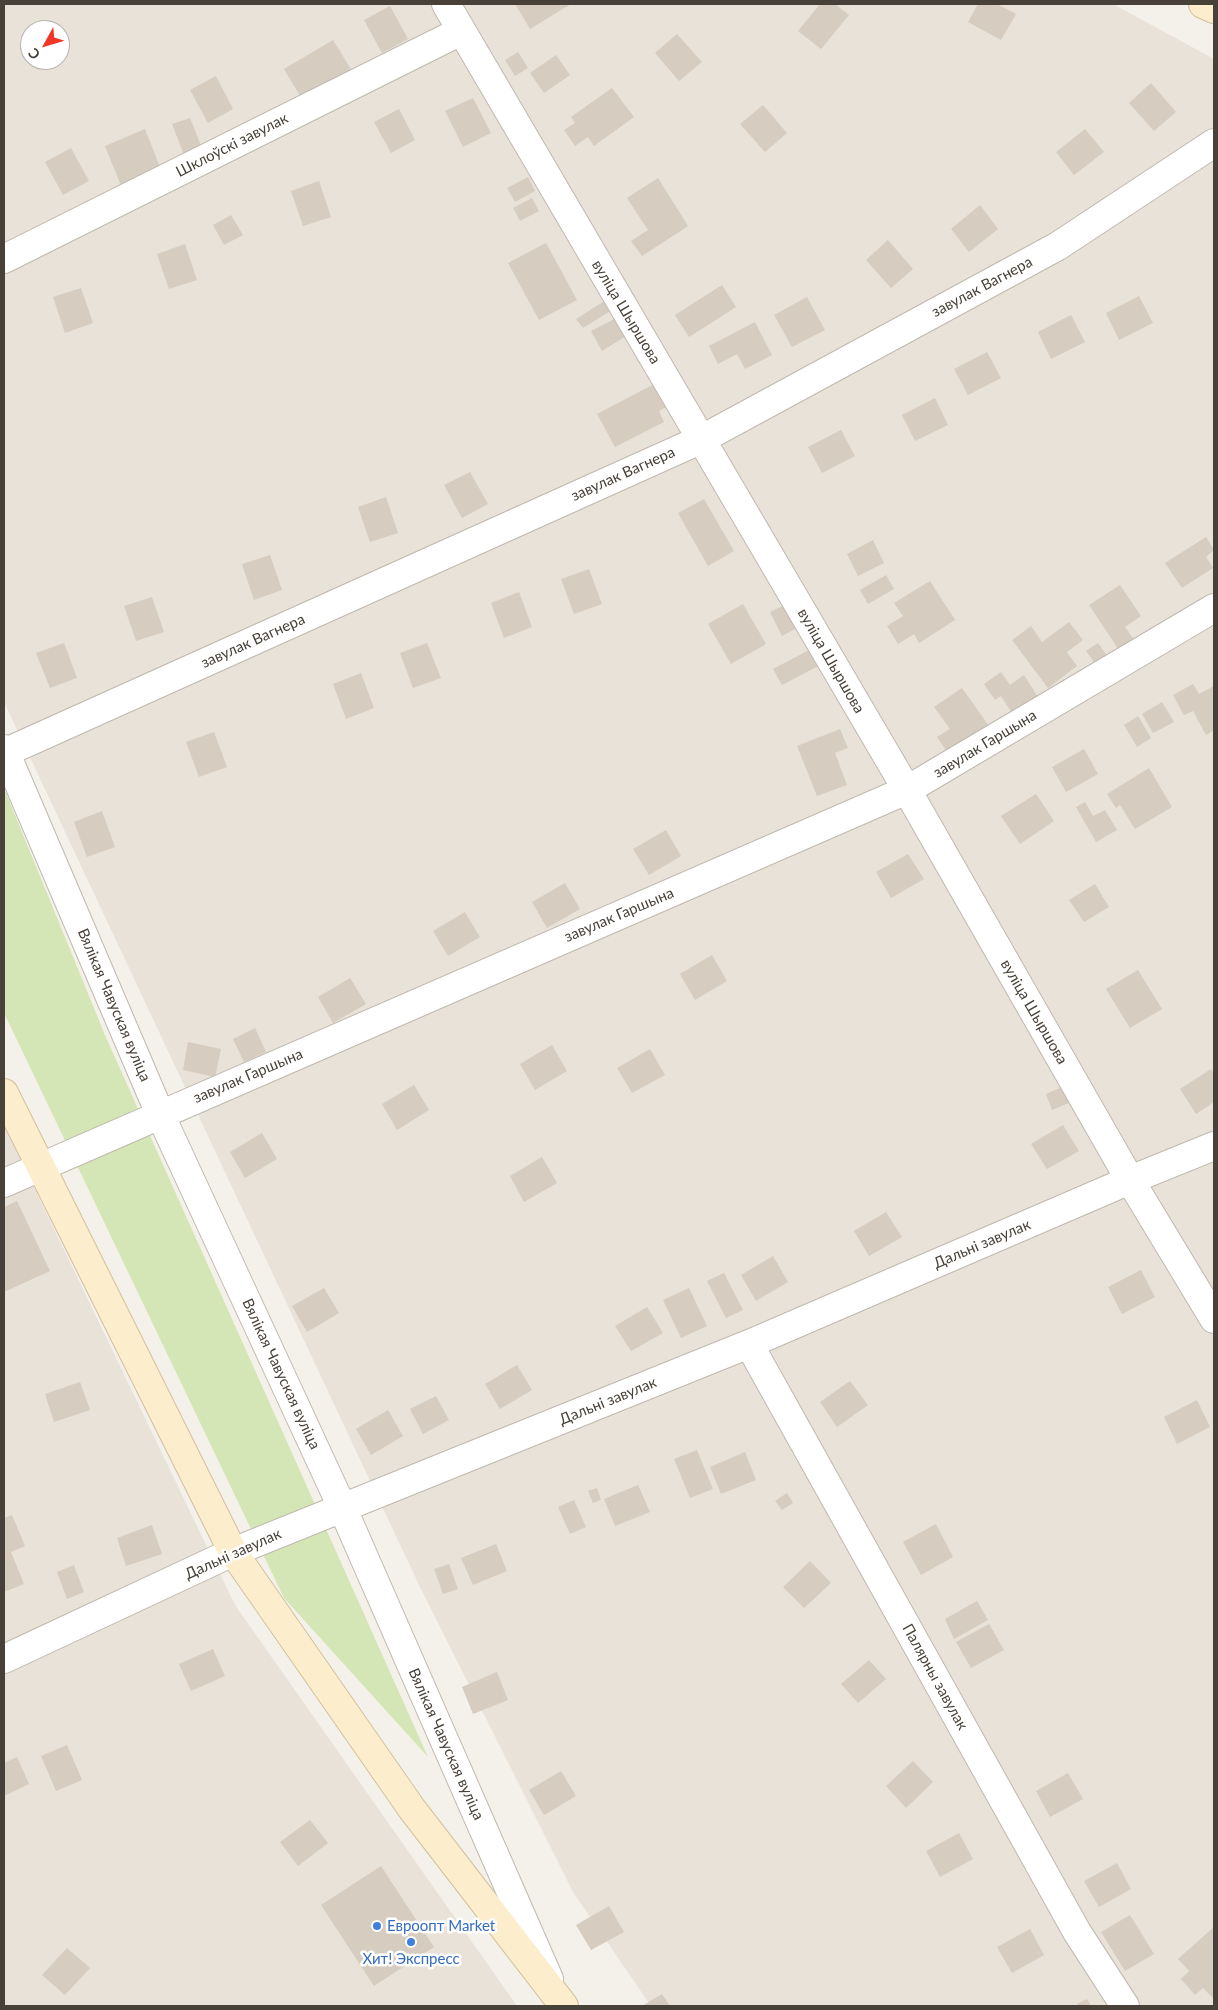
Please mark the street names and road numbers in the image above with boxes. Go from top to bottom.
street label: Шклоўскі завулак [173,109,291,181]
street label: завулак Вагнера [928,253,1036,321]
street label: вуліца Шыршова [588,257,664,367]
street label: завулак Вагнера [568,443,678,505]
street label: вуліца Шыршова [794,605,868,717]
street label: завулак Вагнера [198,610,308,672]
street label: завулак Гаршына [930,706,1040,782]
street label: завулак Гаршына [562,884,676,946]
street label: Вялікая Чавуская вуліца [74,926,154,1084]
street label: вуліца Шыршова [997,956,1071,1068]
street label: завулак Гаршына [191,1045,305,1107]
street label: Дальні завулак [931,1215,1033,1273]
street label: Вялікая Чавуская вуліца [238,1296,324,1452]
street label: Дальні завулак [557,1373,659,1429]
street label: Дальні завулак [182,1525,284,1583]
street label: Палярны завулак [898,1621,972,1733]
street label: Вялікая Чавуская вуліца [404,1665,488,1823]

